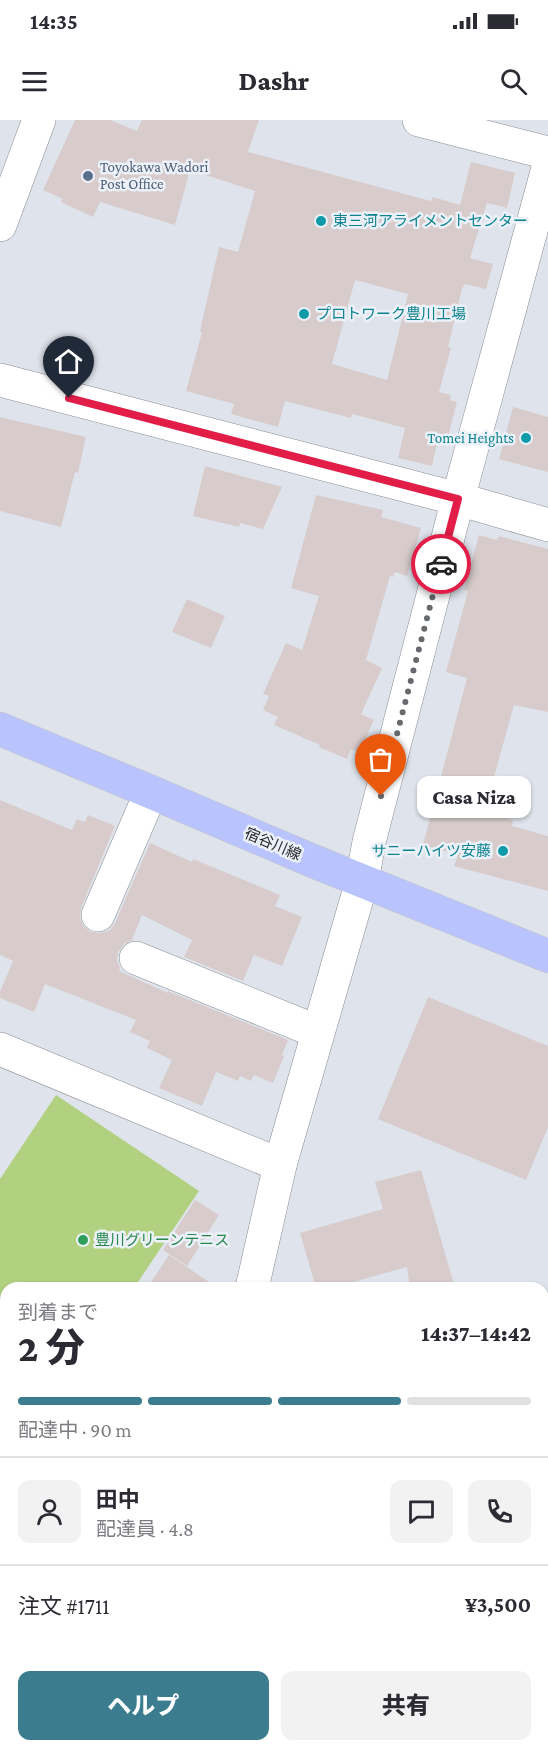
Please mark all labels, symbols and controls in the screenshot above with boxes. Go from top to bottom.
text: 14:35 [30,9,78,34]
icon: menu [18,65,51,98]
icon: search [497,65,530,98]
text: Dashr [239,66,309,96]
place label: Toyokawa Wadori Post Office [100,159,209,192]
marker: Toyokawa Wadori Post Office [81,169,95,183]
place label: 東三河アライメントセンター [333,213,528,229]
marker: 東三河アライメントセンター [314,214,328,228]
place label: プロトワーク豊川工場 [316,306,466,322]
marker: プロトワーク豊川工場 [297,307,311,321]
pin [43,336,94,398]
icon: home [52,345,85,378]
place label: Tomei Heights [427,430,514,447]
marker: Tomei Heights [519,431,533,445]
courier [411,534,471,594]
icon: car [425,548,458,581]
pin [355,734,406,796]
icon: bag [364,743,397,776]
callout: Casa Niza [417,775,531,817]
text: Casa Niza [432,786,516,808]
street label: 宿谷川線 [242,825,304,863]
place label: サニーハイツ安藤 [372,843,491,859]
marker: サニーハイツ安藤 [496,844,510,858]
place label: 豊川グリーンテニス [95,1232,229,1248]
marker: 豊川グリーンテニス [76,1233,90,1247]
text: 到着まで [18,1301,98,1323]
text: 14:37–14:42 [421,1321,531,1346]
text: 2 分 [18,1326,85,1369]
text: 配達中 · 90 m [18,1419,132,1441]
button: person [18,1480,81,1543]
button: chat [390,1480,453,1543]
button: phone [468,1480,531,1543]
text: 田中 [96,1487,140,1512]
text: 配達員 · 4.8 [96,1518,194,1540]
text: ¥3,500 [465,1592,531,1617]
text: 注文 #1711 [18,1594,110,1619]
button: ヘルプ [18,1671,269,1740]
button: 共有 [281,1671,531,1740]

